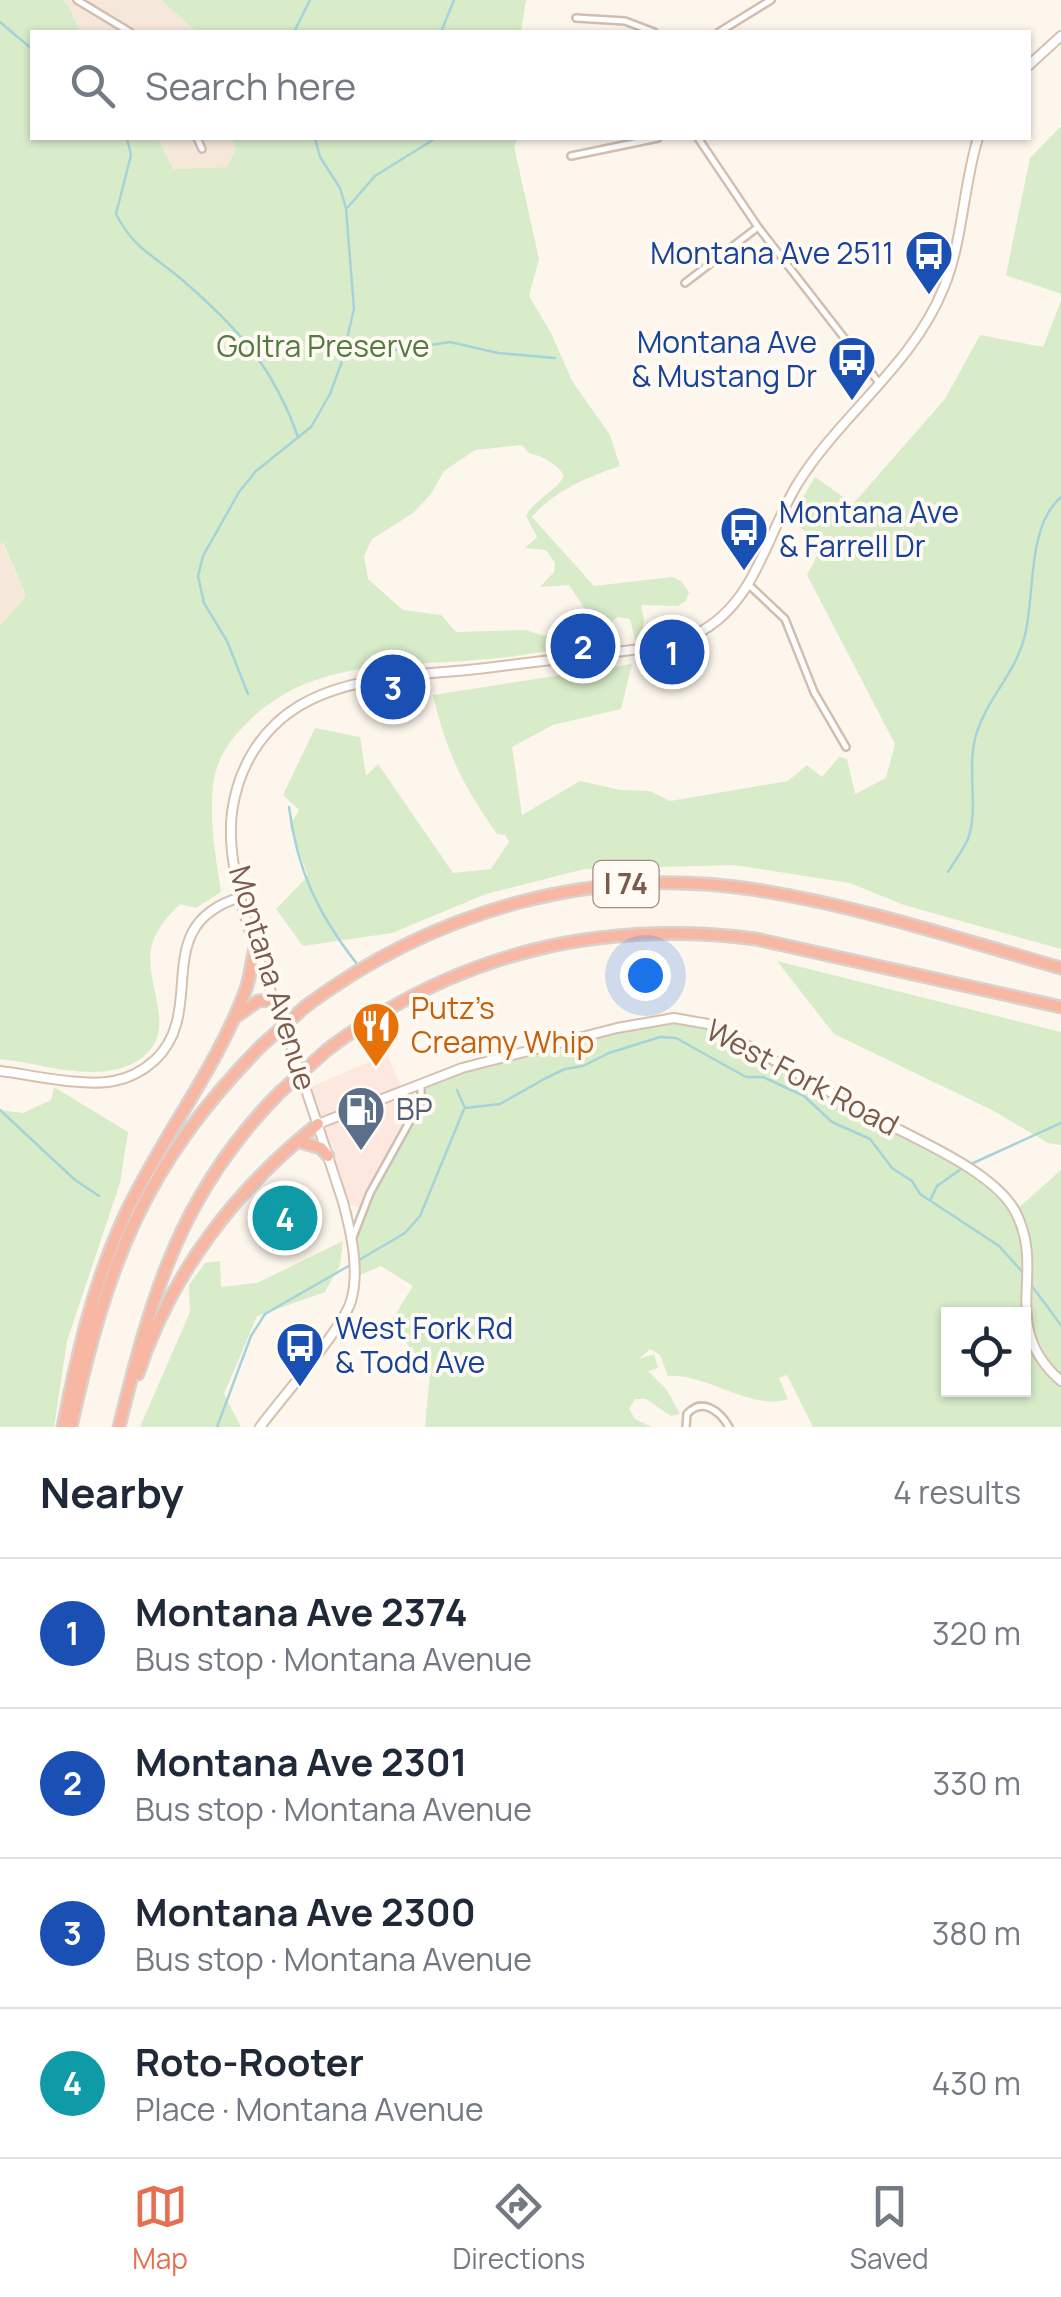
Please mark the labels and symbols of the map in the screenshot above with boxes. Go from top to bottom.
bus stop icon: Montana Ave 2511 [903,228,955,296]
place label: Montana Ave 2511 [650,232,894,273]
place label: Montana Ave & Mustang Dr [631,321,817,396]
park label: Goltra Preserve [216,325,430,366]
bus stop icon: Montana Ave & Mustang Dr [826,334,878,402]
place label: Montana Ave & Farrell Dr [779,491,959,566]
bus stop icon: Montana Ave & Farrell Dr [718,504,770,572]
pin: 2 [550,608,616,684]
pin: 1 [640,614,704,690]
pin: 3 [360,650,426,724]
street label: Montana Avenue [220,860,327,1095]
road number: I 74 [594,861,658,907]
your location [620,950,671,1001]
place label: Putz’s Creamy Whip [411,987,594,1062]
restaurant icon: Putz’s Creamy Whip [350,1000,402,1068]
street label: West Fork Road [699,1009,906,1145]
fuel station icon: BP [335,1084,387,1152]
place label: BP [396,1088,433,1129]
pin: 4 [252,1180,318,1256]
place label: West Fork Rd & Todd Ave [335,1307,513,1382]
bus stop icon: West Fork Rd & Todd Ave [274,1320,326,1388]

